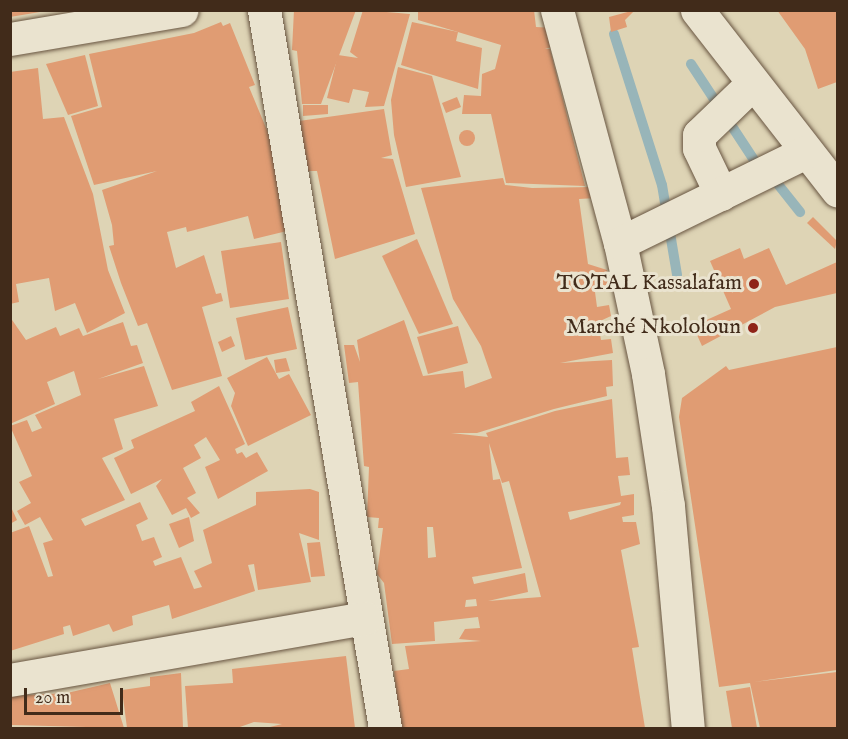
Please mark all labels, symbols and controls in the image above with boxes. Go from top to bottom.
place label: TOTAL Kassalafam [557,271,742,297]
marker: TOTAL Kassalafam [747,277,761,291]
place label: Marché Nkololoun [566,315,741,341]
marker: Marché Nkololoun [746,321,760,335]
scale bar [27,676,126,714]
text: 20 m [35,687,70,710]

